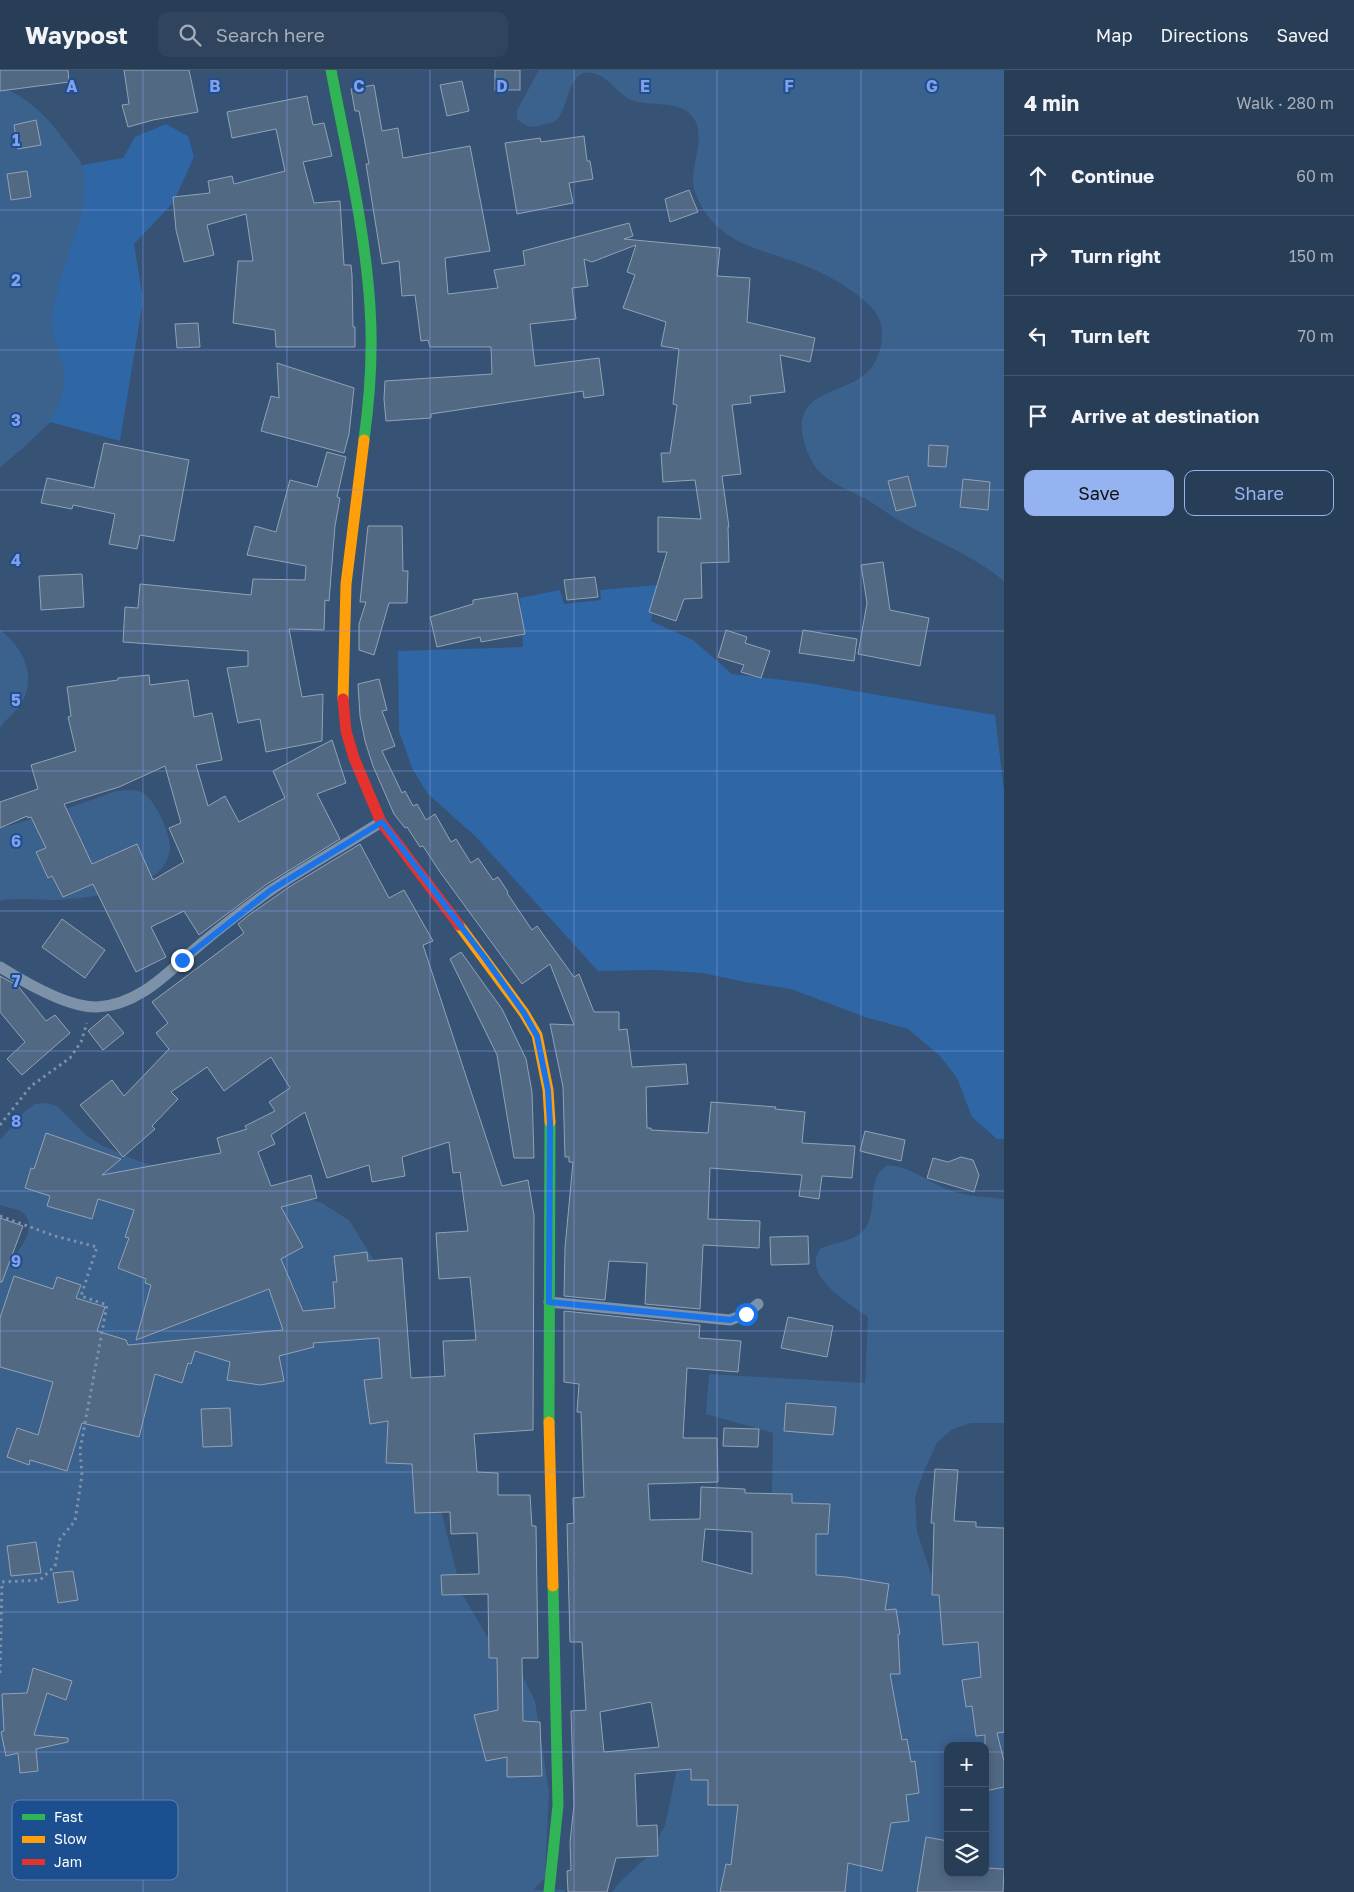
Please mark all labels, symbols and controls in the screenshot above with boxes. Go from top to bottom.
search box [158,12,508,57]
text: Waypost [25,20,128,49]
icon: search [176,21,204,49]
text: Search here [216,23,325,46]
text: Map [1096,24,1132,46]
text: Directions [1160,24,1248,46]
text: Saved [1276,24,1329,46]
text: A [66,76,78,96]
text: B [209,76,221,96]
text: C [353,76,365,96]
text: D [496,76,508,96]
text: E [640,76,650,96]
text: F [784,76,794,96]
text: G [926,76,938,96]
text: 4 min [1024,90,1079,116]
text: Walk · 280 m [1236,93,1334,113]
text: 1 [12,130,20,150]
icon: ahead [1024,162,1052,190]
text: Continue [1071,164,1154,187]
text: 60 m [1296,166,1334,186]
icon: right [1024,242,1052,270]
text: Turn right [1071,244,1161,267]
text: 150 m [1289,246,1334,266]
text: 2 [11,270,21,290]
icon: left [1024,322,1052,350]
text: Turn left [1071,324,1150,347]
text: 70 m [1297,326,1334,346]
icon: arrive [1024,402,1052,430]
text: Arrive at destination [1071,404,1259,427]
text: 3 [11,410,21,430]
button: Save [1024,470,1174,516]
button: Share [1184,470,1334,516]
text: 4 [11,550,21,570]
text: 5 [11,690,21,710]
text: 6 [11,831,21,851]
route end [171,949,194,972]
text: 7 [12,971,21,991]
text: 8 [11,1111,21,1131]
text: 9 [11,1251,21,1271]
route start [735,1303,758,1326]
map controls [944,1742,989,1877]
button: + [944,1742,989,1787]
button: − [944,1787,989,1832]
legend [12,1800,178,1880]
text: Fast [54,1808,83,1825]
text: Slow [54,1830,87,1847]
button: layers [944,1832,989,1877]
text: Jam [54,1853,82,1870]

